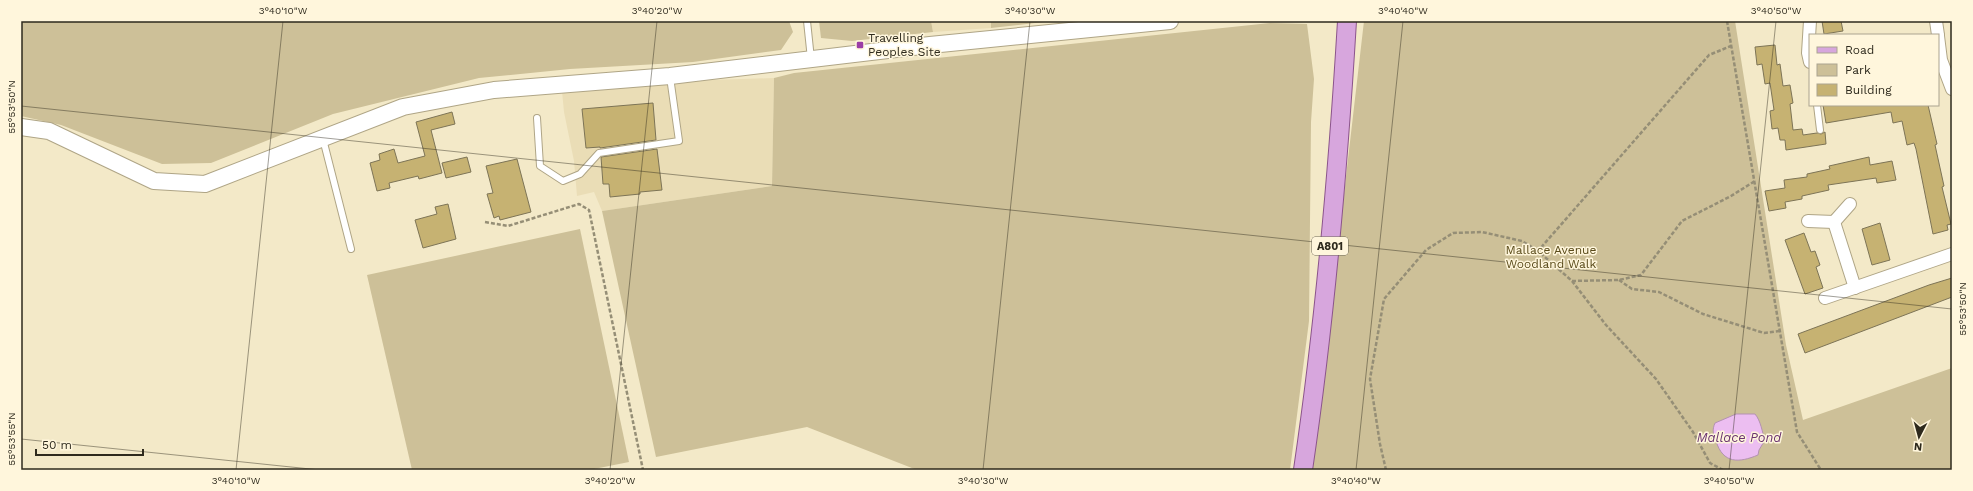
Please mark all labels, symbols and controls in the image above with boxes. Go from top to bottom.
text: 3°40'10"W [259,5,308,16]
text: 3°40'20"W [632,5,683,16]
text: 3°40'30"W [1005,5,1056,16]
text: 3°40'40"W [1378,5,1428,16]
text: 3°40'50"W [1751,5,1802,16]
place label: Travelling Peoples Site [868,31,941,59]
legend [1809,34,1939,106]
marker: Travelling Peoples Site [855,40,865,50]
text: Road [1845,43,1874,57]
text: Park [1845,63,1871,77]
text: 55°53'50"N [6,80,17,134]
text: Building [1845,83,1892,97]
road number: A801 [1312,237,1348,255]
park label: Mallace Avenue Woodland Walk [1506,243,1596,271]
text: 55°53'50"N [1957,282,1968,336]
text: 55°53'55"N [6,412,17,466]
north arrow [1899,417,1939,457]
water label: Mallace Pond [1697,430,1782,445]
scale bar [36,431,143,457]
text: 50 m [42,438,72,452]
text: N [1913,440,1923,453]
text: 3°40'10"W [212,475,261,486]
text: 3°40'20"W [585,475,636,486]
text: 3°40'30"W [958,475,1009,486]
text: 3°40'40"W [1331,475,1381,486]
text: 3°40'50"W [1704,475,1755,486]

